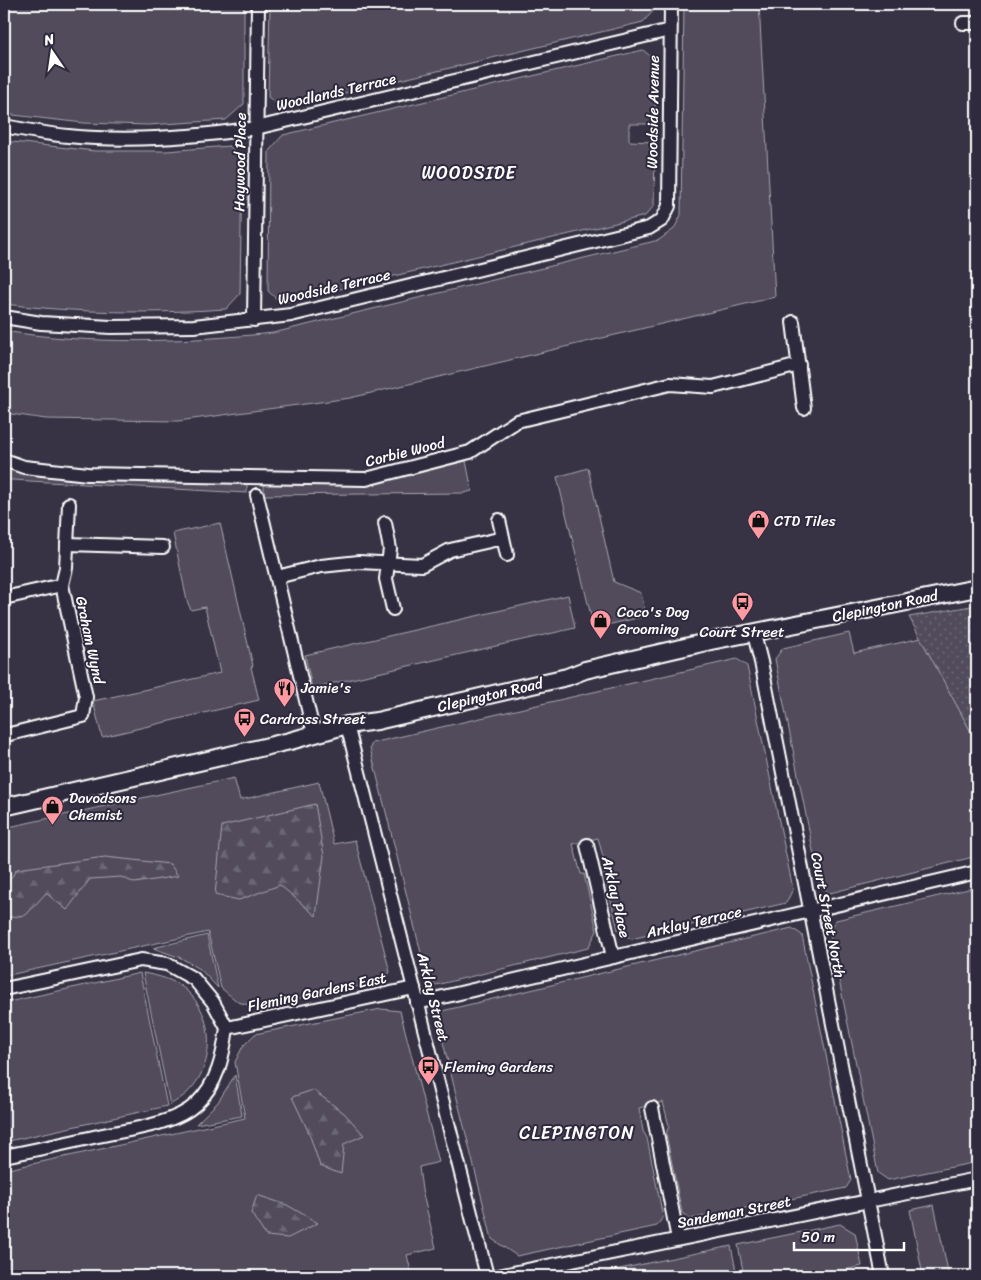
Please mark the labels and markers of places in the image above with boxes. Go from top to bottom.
place label: CTD Tiles [774,508,836,534]
shop icon: CTD Tiles [746,509,770,540]
bus stop icon: Court Street [730,591,754,622]
place label: Coco's Dog Grooming [617,599,689,642]
shop icon: Coco's Dog Grooming [589,609,613,640]
place label: Court Street [699,619,785,645]
place label: Jamie's [300,675,351,701]
restaurant icon: Jamie's [273,676,297,707]
place label: Cardross Street [260,706,366,732]
bus stop icon: Cardross Street [232,707,256,738]
place label: Davodsons Chemist [69,785,137,828]
shop icon: Davodsons Chemist [41,795,65,826]
place label: Fleming Gardens [444,1054,553,1080]
bus stop icon: Fleming Gardens [416,1055,440,1086]

